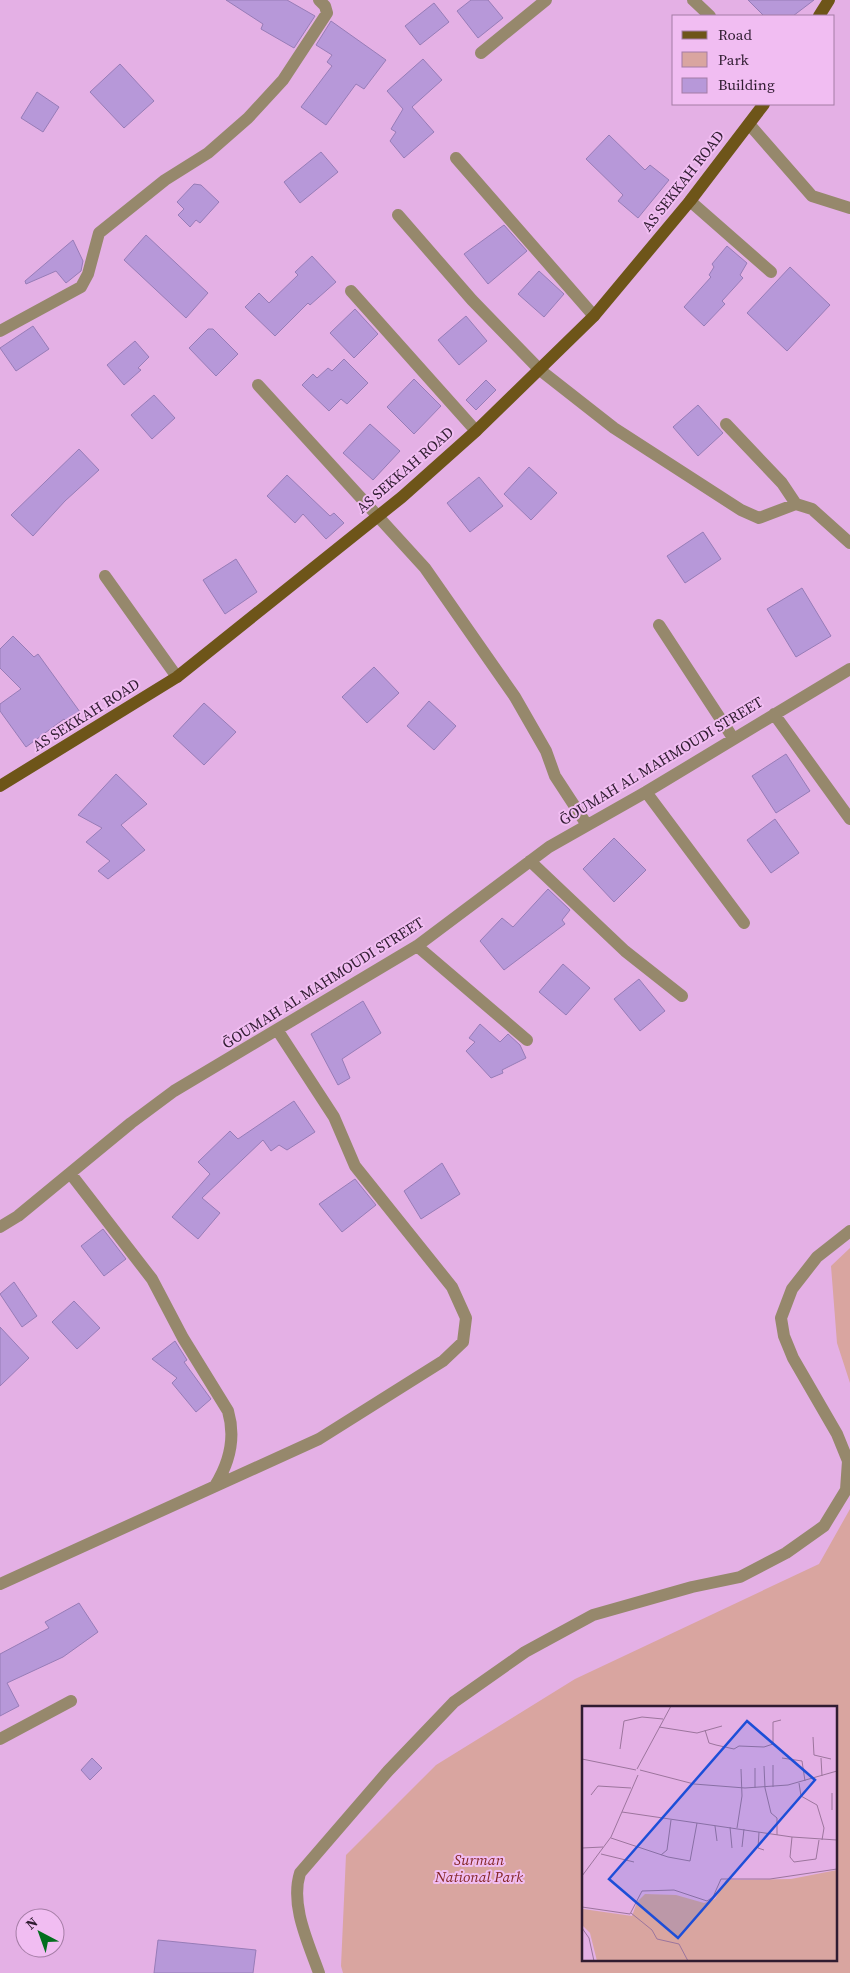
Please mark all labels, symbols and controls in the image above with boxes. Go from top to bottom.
legend [672,15,835,105]
text: Road [718,24,752,45]
text: Park [718,49,750,70]
text: Building [718,74,775,95]
street label: AS SEKKAH ROAD [636,126,729,236]
street label: AS SEKKAH ROAD [351,421,458,518]
street label: AS SEKKAH ROAD [28,673,143,756]
street label: ḠOUMAH AL MAHMOUDI STREET [555,691,767,830]
street label: ḠOUMAH AL MAHMOUDI STREET [218,912,428,1054]
inset map [582,1706,838,1960]
park label: Surman National Park [434,1849,524,1887]
north arrow [15,1908,65,1958]
text: N [21,1912,42,1934]

